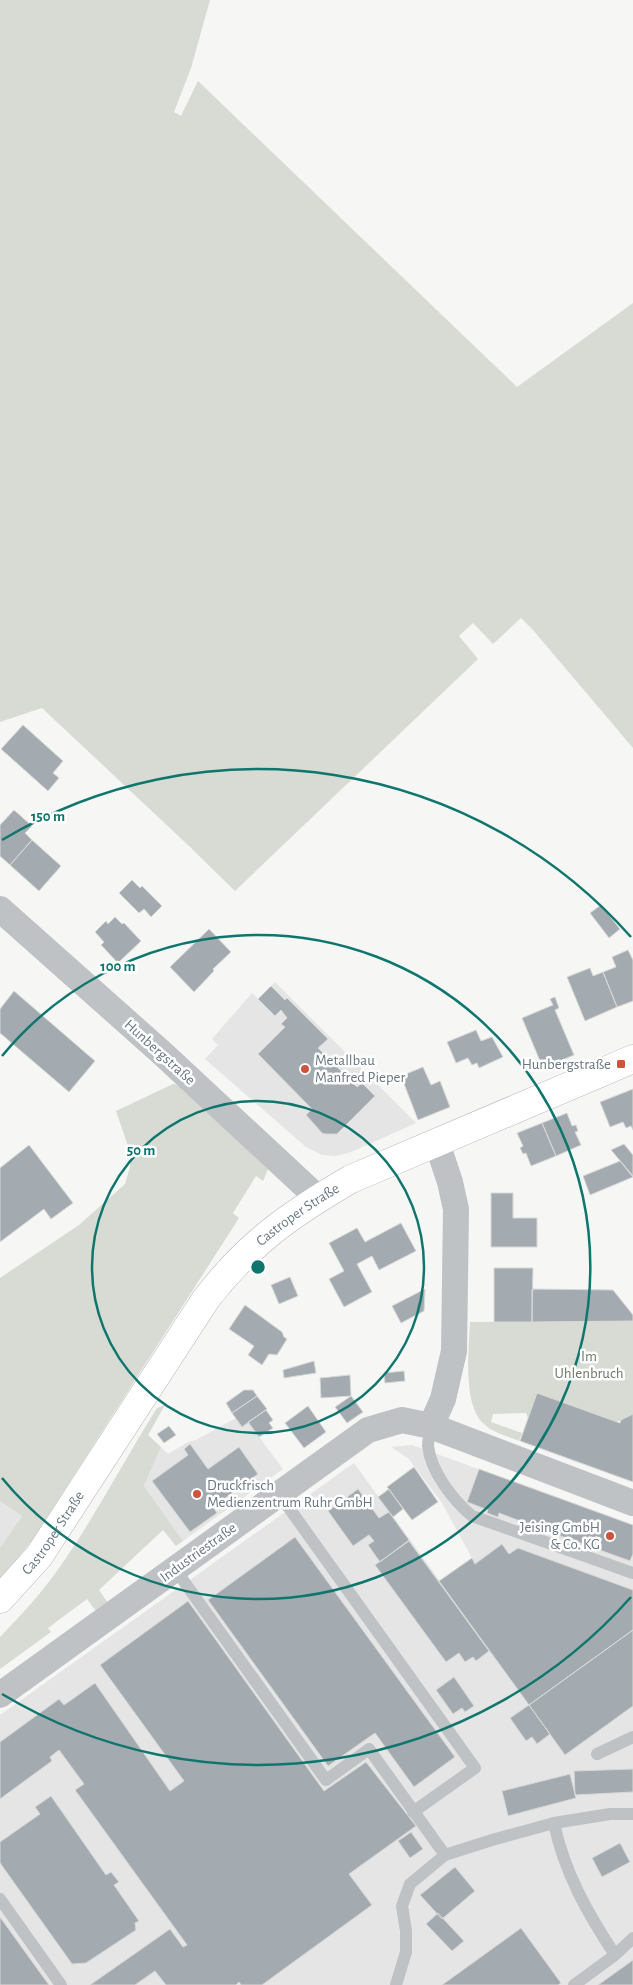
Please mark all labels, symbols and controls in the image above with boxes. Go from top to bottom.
text: 150 m [31,809,65,824]
text: 100 m [100,959,136,974]
street label: Hunbergstraße [121,1017,198,1088]
place label: Metallbau Manfred Pieper [315,1053,405,1085]
place label: Hunbergstraße [522,1057,611,1072]
marker: Hunbergstraße [615,1058,627,1070]
marker: Metallbau Manfred Pieper [299,1063,311,1075]
text: 50 m [127,1143,155,1158]
street label: Castroper Straße [253,1181,342,1249]
centre of rings [249,1258,267,1276]
park label: Im Uhlenbruch [554,1349,624,1381]
place label: Druckfrisch Medienzentrum Ruhr GmbH [207,1478,373,1510]
street label: Castroper Straße [19,1488,87,1578]
marker: Druckfrisch Medienzentrum Ruhr GmbH [191,1488,203,1500]
street label: Industriestraße [157,1520,239,1585]
place label: Jeising GmbH & Co. KG [520,1520,600,1552]
marker: Jeising GmbH & Co. KG [604,1530,616,1542]

